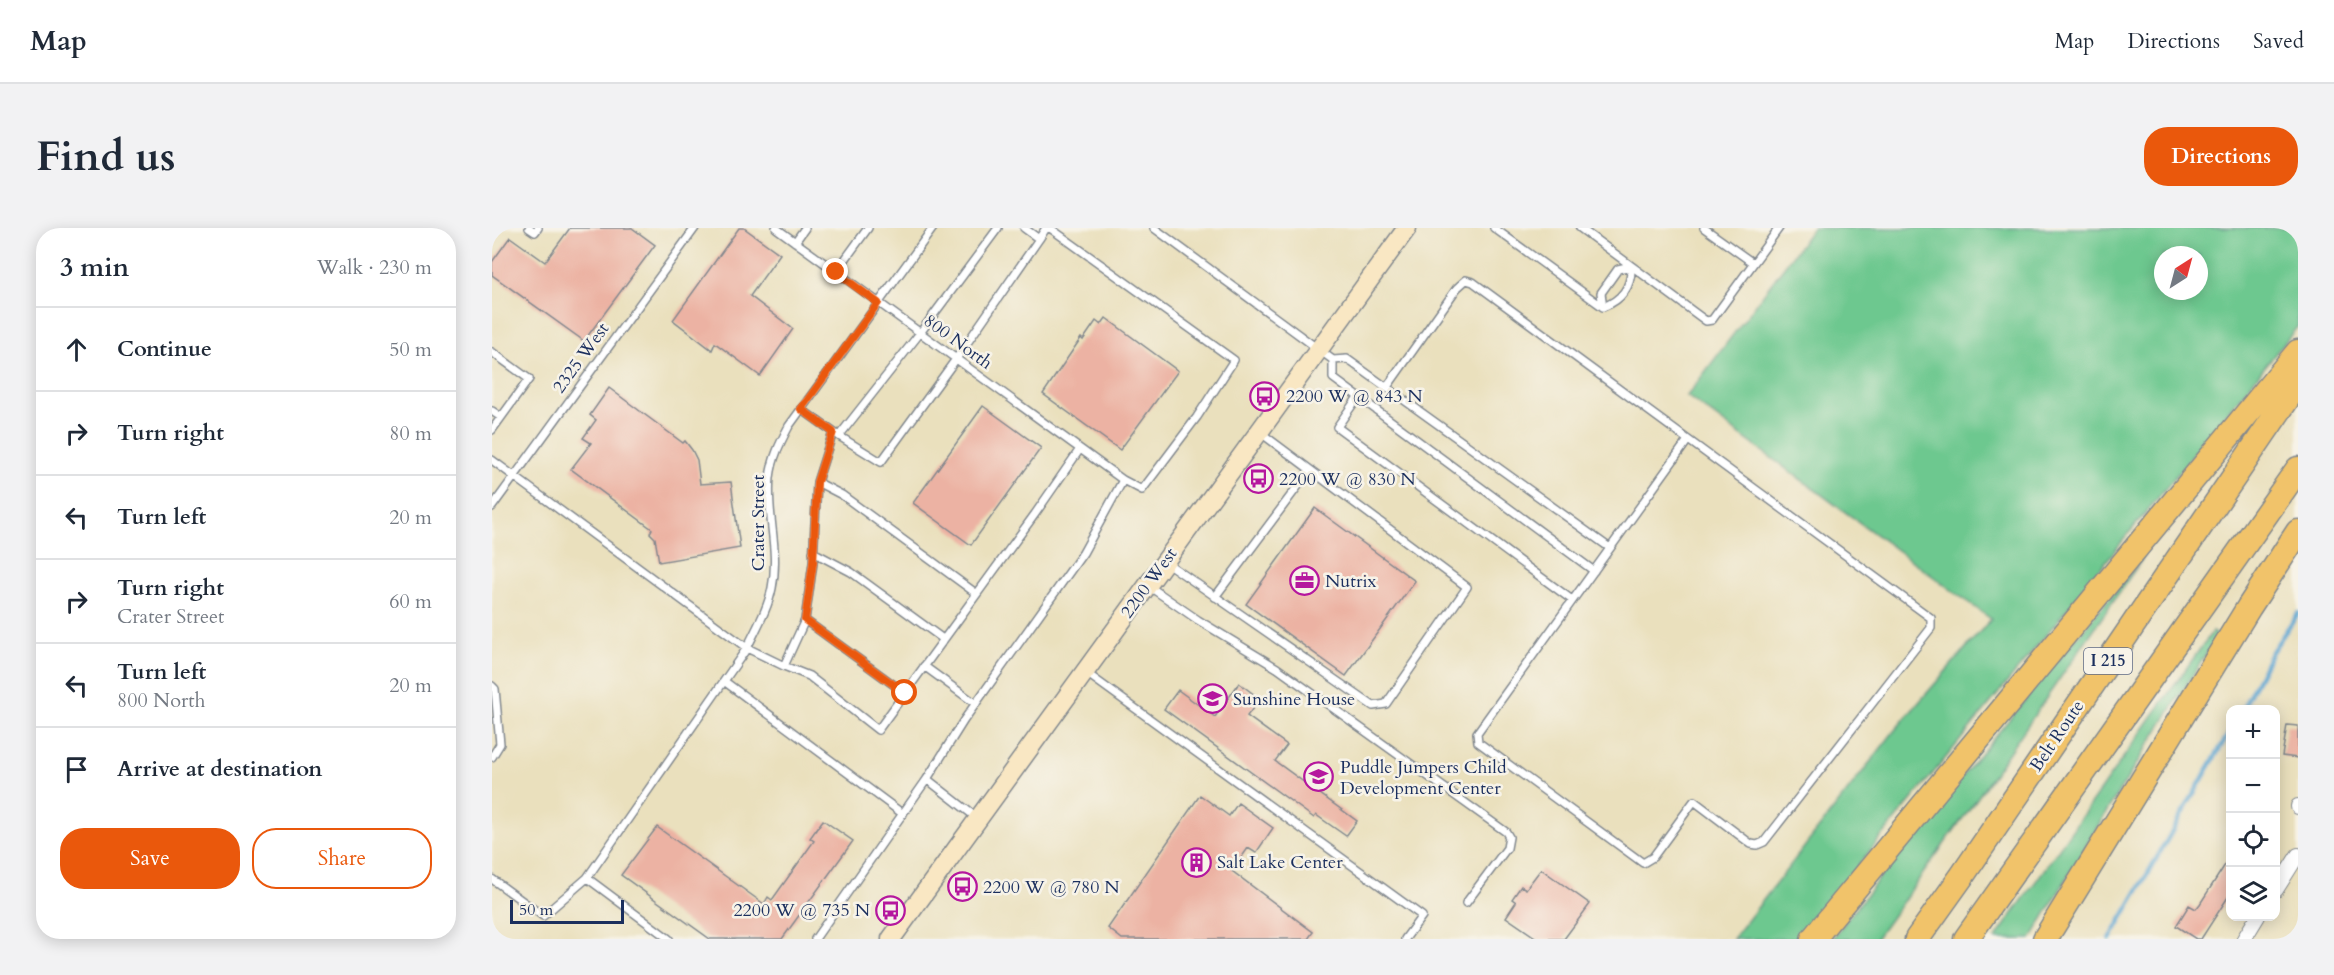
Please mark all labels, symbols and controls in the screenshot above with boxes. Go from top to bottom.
text: Map [30,22,87,60]
text: Map [2054,27,2094,56]
text: Directions [2127,27,2220,56]
text: Saved [2253,27,2304,56]
button: Directions [2144,127,2298,186]
text: Find us [36,128,176,185]
north arrow [2154,246,2208,300]
text: 3 min [60,250,129,285]
text: Walk · 230 m [317,254,432,281]
route end [822,258,848,284]
street label: 800 North [918,308,998,376]
street label: 2325 West [547,317,615,398]
icon: ahead [60,333,93,366]
text: Continue [117,334,212,364]
text: 50 m [389,336,432,363]
bus stop icon: 2200 W @ 843 N [1249,380,1281,412]
place label: 2200 W @ 843 N [1286,384,1423,409]
icon: right [60,417,93,450]
text: Turn right [117,418,224,448]
text: 80 m [389,420,432,447]
bus stop icon: 2200 W @ 830 N [1242,463,1274,495]
place label: 2200 W @ 830 N [1279,467,1416,492]
street label: Crater Street [746,474,771,571]
icon: left [60,501,93,534]
text: Turn left [117,502,206,532]
text: 20 m [389,504,432,531]
street label: 2200 West [1115,542,1183,623]
office icon: Nutrix [1288,565,1320,597]
place label: Nutrix [1325,569,1377,594]
text: Turn right [117,573,224,603]
icon: right [60,585,93,618]
text: 60 m [389,588,432,615]
text: Crater Street [117,603,224,630]
road number: I 215 [2084,648,2132,674]
text: Turn left [117,657,206,687]
icon: left [60,669,93,702]
text: 20 m [389,672,432,699]
route start [891,679,917,705]
school or university icon: Sunshine House [1196,683,1228,715]
text: 800 North [117,687,206,714]
place label: Sunshine House [1233,687,1355,712]
street label: Belt Route [2024,695,2090,777]
map controls [2226,705,2280,921]
button: + [2226,705,2280,759]
icon: arrive [60,753,93,786]
text: Arrive at destination [117,754,322,784]
place label: Puddle Jumpers Child Development Center [1340,755,1507,801]
button: − [2226,759,2280,813]
school or university icon: Puddle Jumpers Child Development Center [1303,761,1335,793]
button: locate [2226,813,2280,867]
button: Save [60,828,240,889]
button: Share [252,828,432,889]
building icon: Salt Lake Center [1180,846,1212,878]
place label: Salt Lake Center [1217,850,1343,875]
button: layers [2226,867,2280,921]
bus stop icon: 2200 W @ 780 N [946,871,978,903]
place label: 2200 W @ 780 N [983,875,1120,900]
bus stop icon: 2200 W @ 735 N [875,894,907,926]
scale bar [510,897,624,924]
place label: 2200 W @ 735 N [733,898,871,923]
text: 50 m [519,899,553,921]

